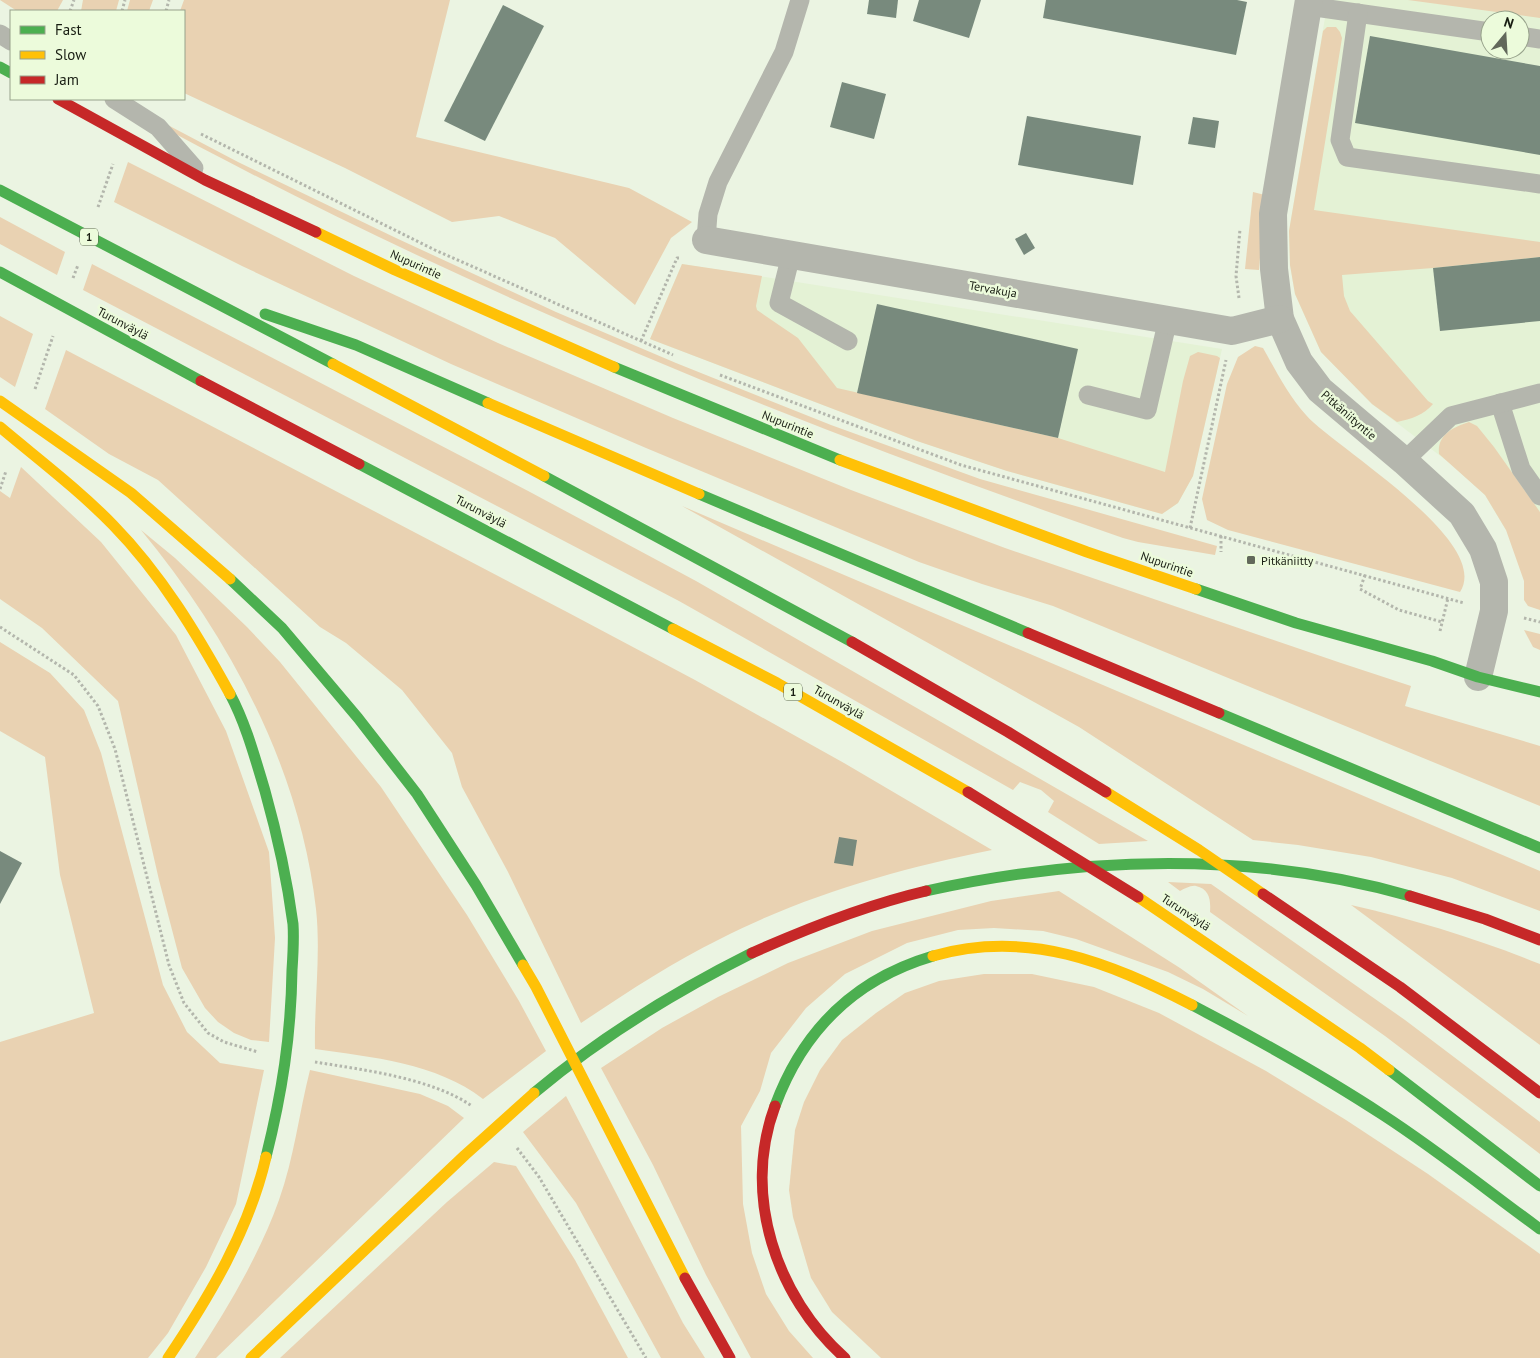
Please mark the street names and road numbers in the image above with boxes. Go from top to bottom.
road number: 1 [80,228,98,246]
street label: Nupurintie [388,246,444,282]
street label: Tervakuja [968,277,1018,301]
street label: Turunväylä [95,303,151,343]
street label: Pitkäniityntie [1318,387,1380,443]
street label: Nupurintie [760,407,816,441]
street label: Turunväylä [453,491,509,531]
street label: Nupurintie [1139,548,1195,580]
street label: Turunväylä [811,682,867,722]
road number: 1 [784,684,802,700]
street label: Turunväylä [1159,890,1213,934]

